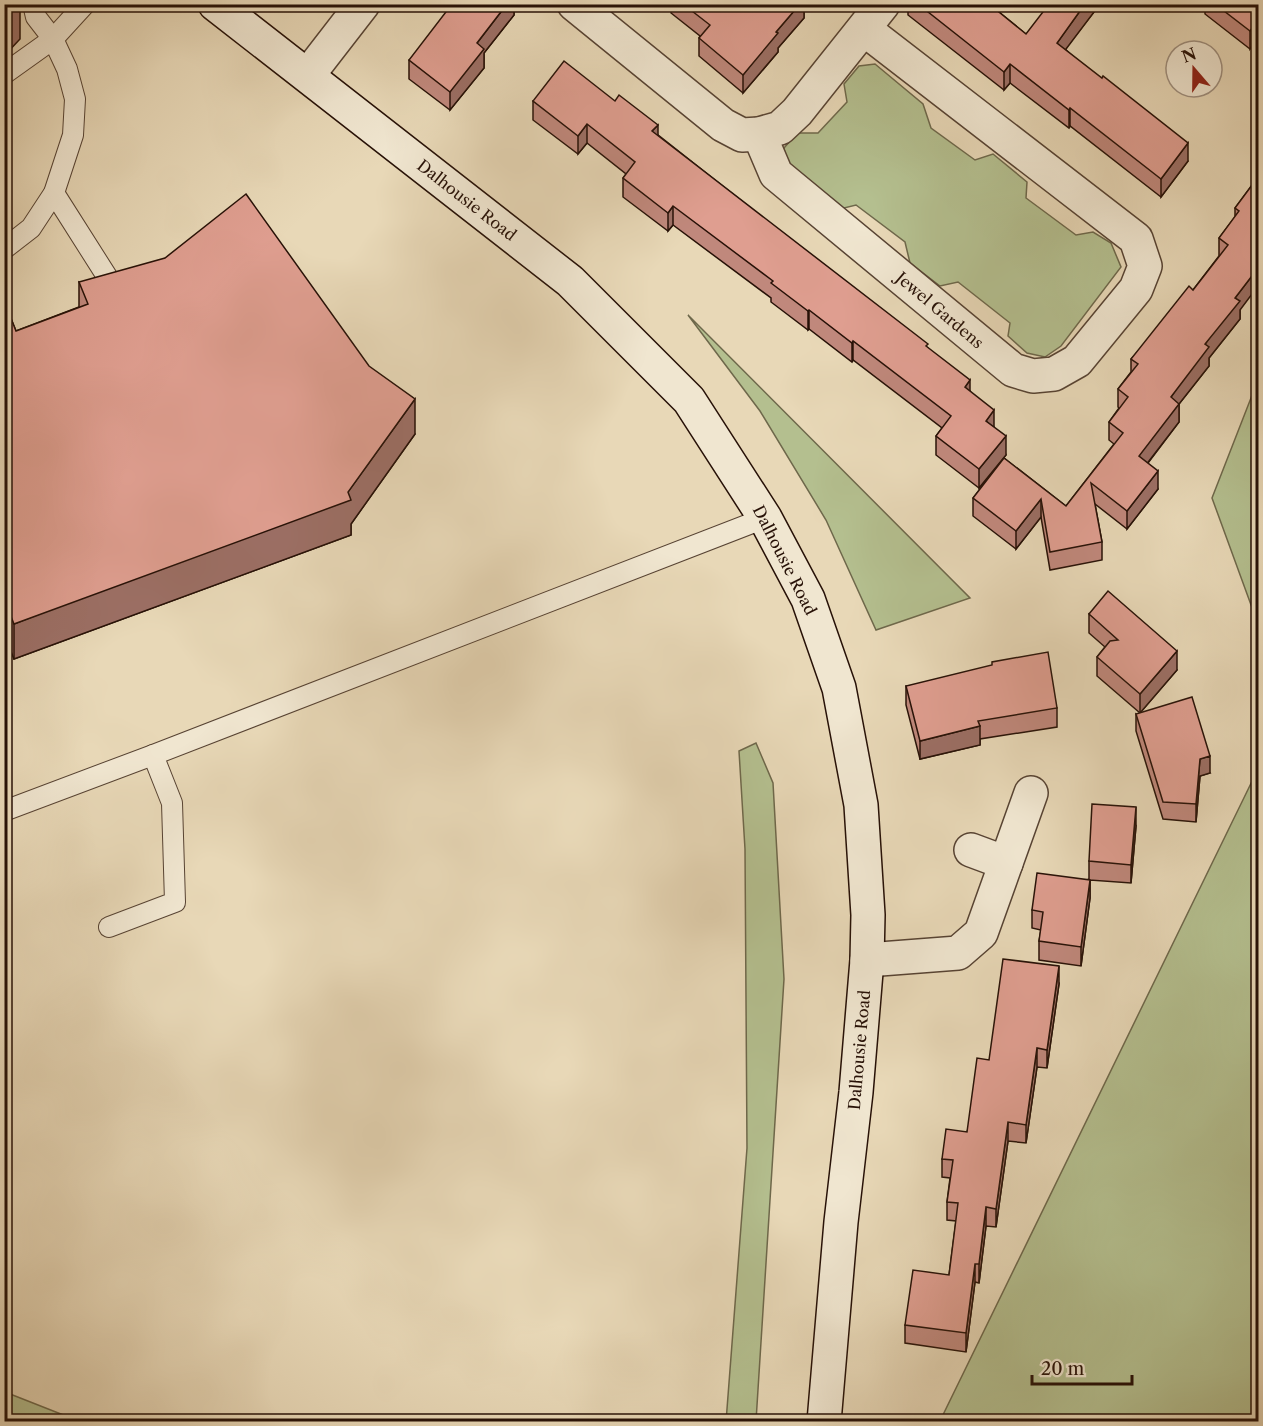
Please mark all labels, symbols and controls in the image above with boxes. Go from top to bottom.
north arrow [1164,39,1224,99]
text: N [1179,43,1199,67]
street label: Dalhousie Road [413,155,521,245]
street label: Jewel Gardens [890,266,988,353]
street label: Dalhousie Road [749,502,821,618]
street label: Dalhousie Road [844,989,874,1111]
scale bar [1032,1348,1132,1386]
text: 20 m [1041,1358,1085,1380]

